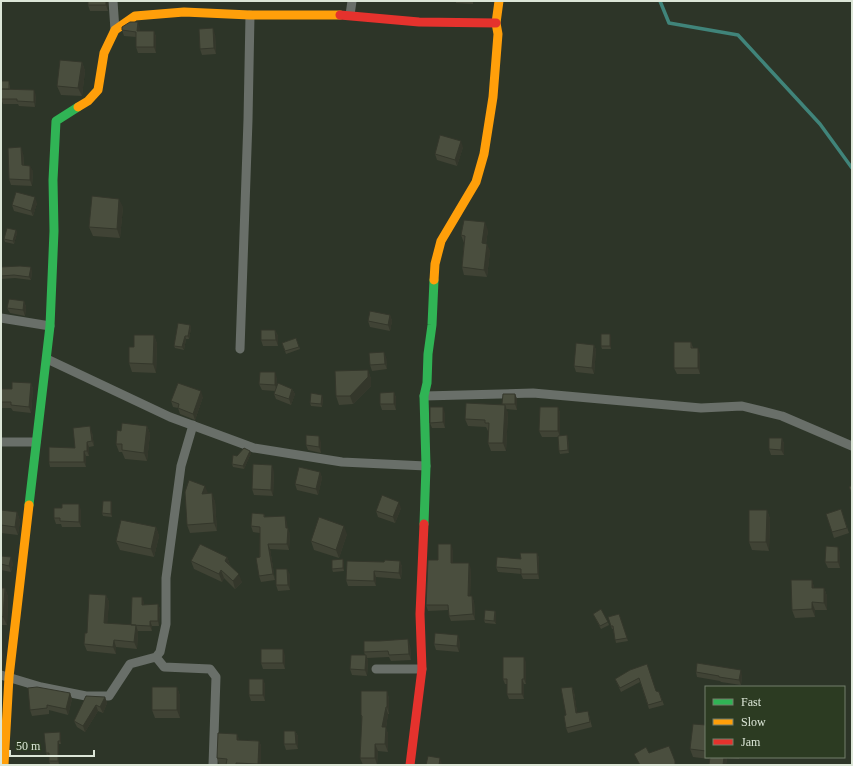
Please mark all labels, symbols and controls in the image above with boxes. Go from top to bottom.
legend [705,686,845,758]
text: Fast [741,695,762,709]
text: Slow [741,715,766,729]
scale bar [10,732,94,758]
text: Jam [741,735,761,749]
text: 50 m [16,739,41,753]

